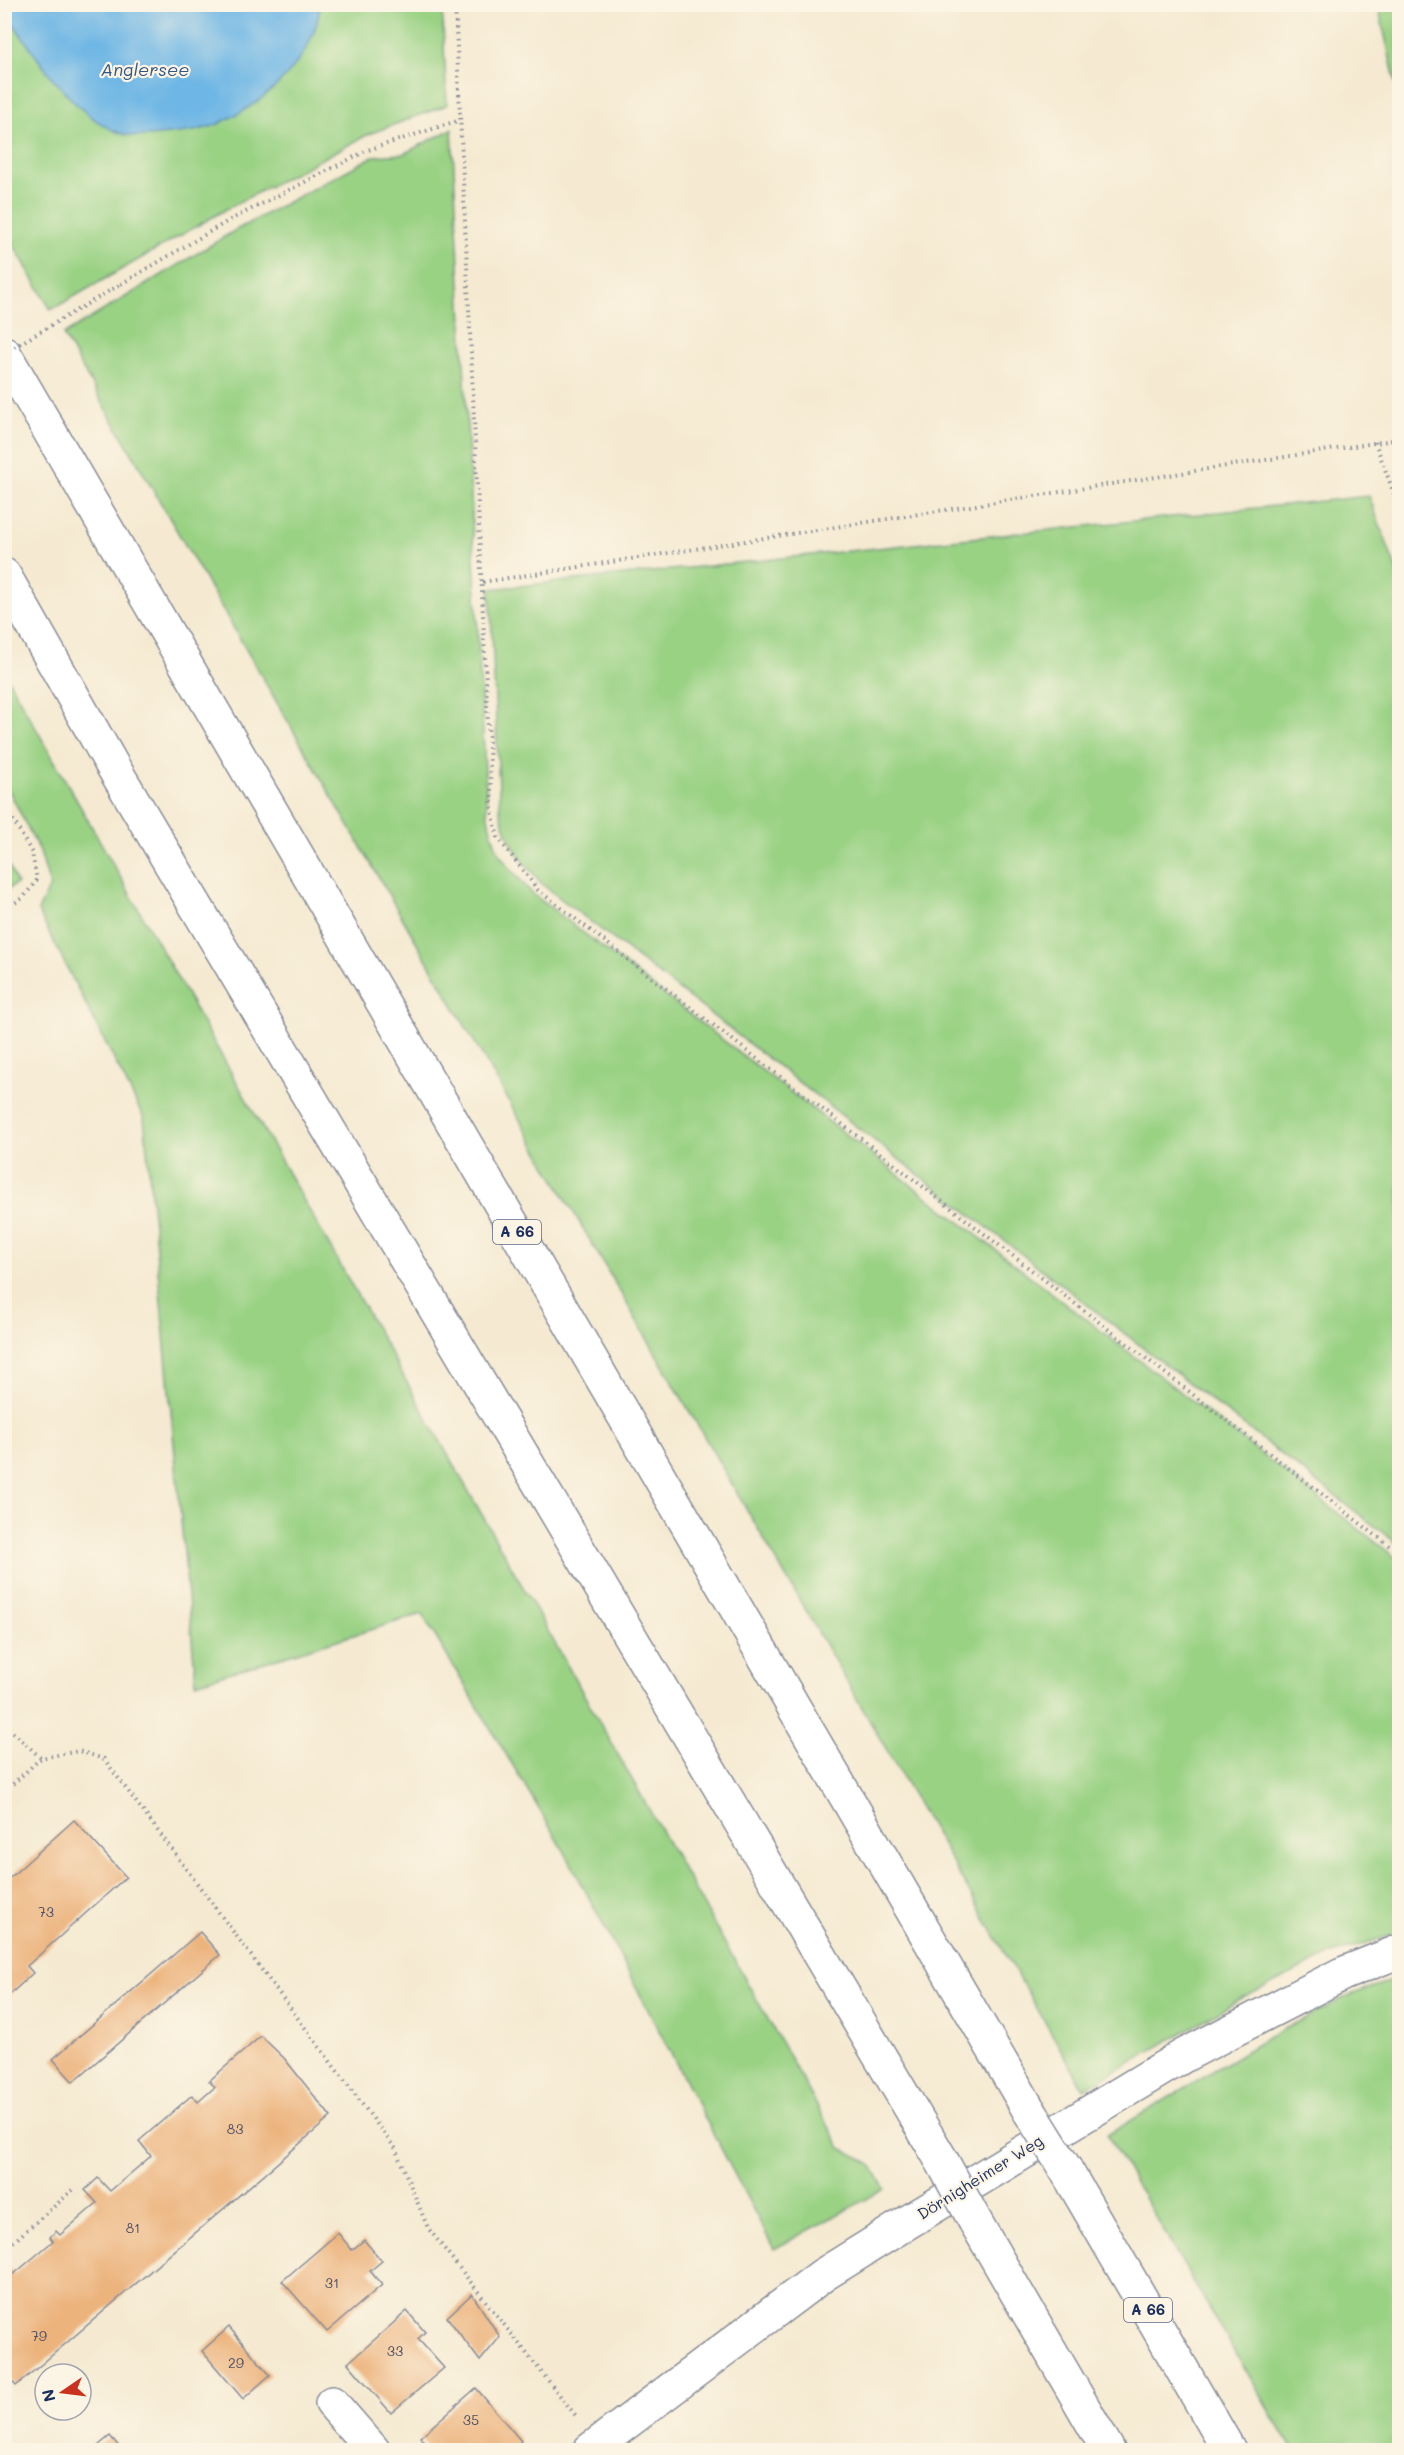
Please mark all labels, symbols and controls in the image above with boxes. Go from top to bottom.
water label: Anglersee [101,57,189,81]
road number: A 66 [493,1220,541,1244]
house number: 73 [38,1902,54,1921]
house number: 83 [227,2119,243,2138]
street label: Dörnigheimer Weg [913,2129,1047,2224]
house number: 81 [126,2218,140,2237]
house number: 31 [325,2273,339,2292]
road number: A 66 [1124,2298,1172,2322]
house number: 79 [31,2326,47,2345]
house number: 33 [387,2341,403,2360]
house number: 29 [228,2353,244,2372]
north arrow [33,2362,93,2422]
text: N [36,2387,60,2404]
house number: 35 [463,2410,479,2429]

